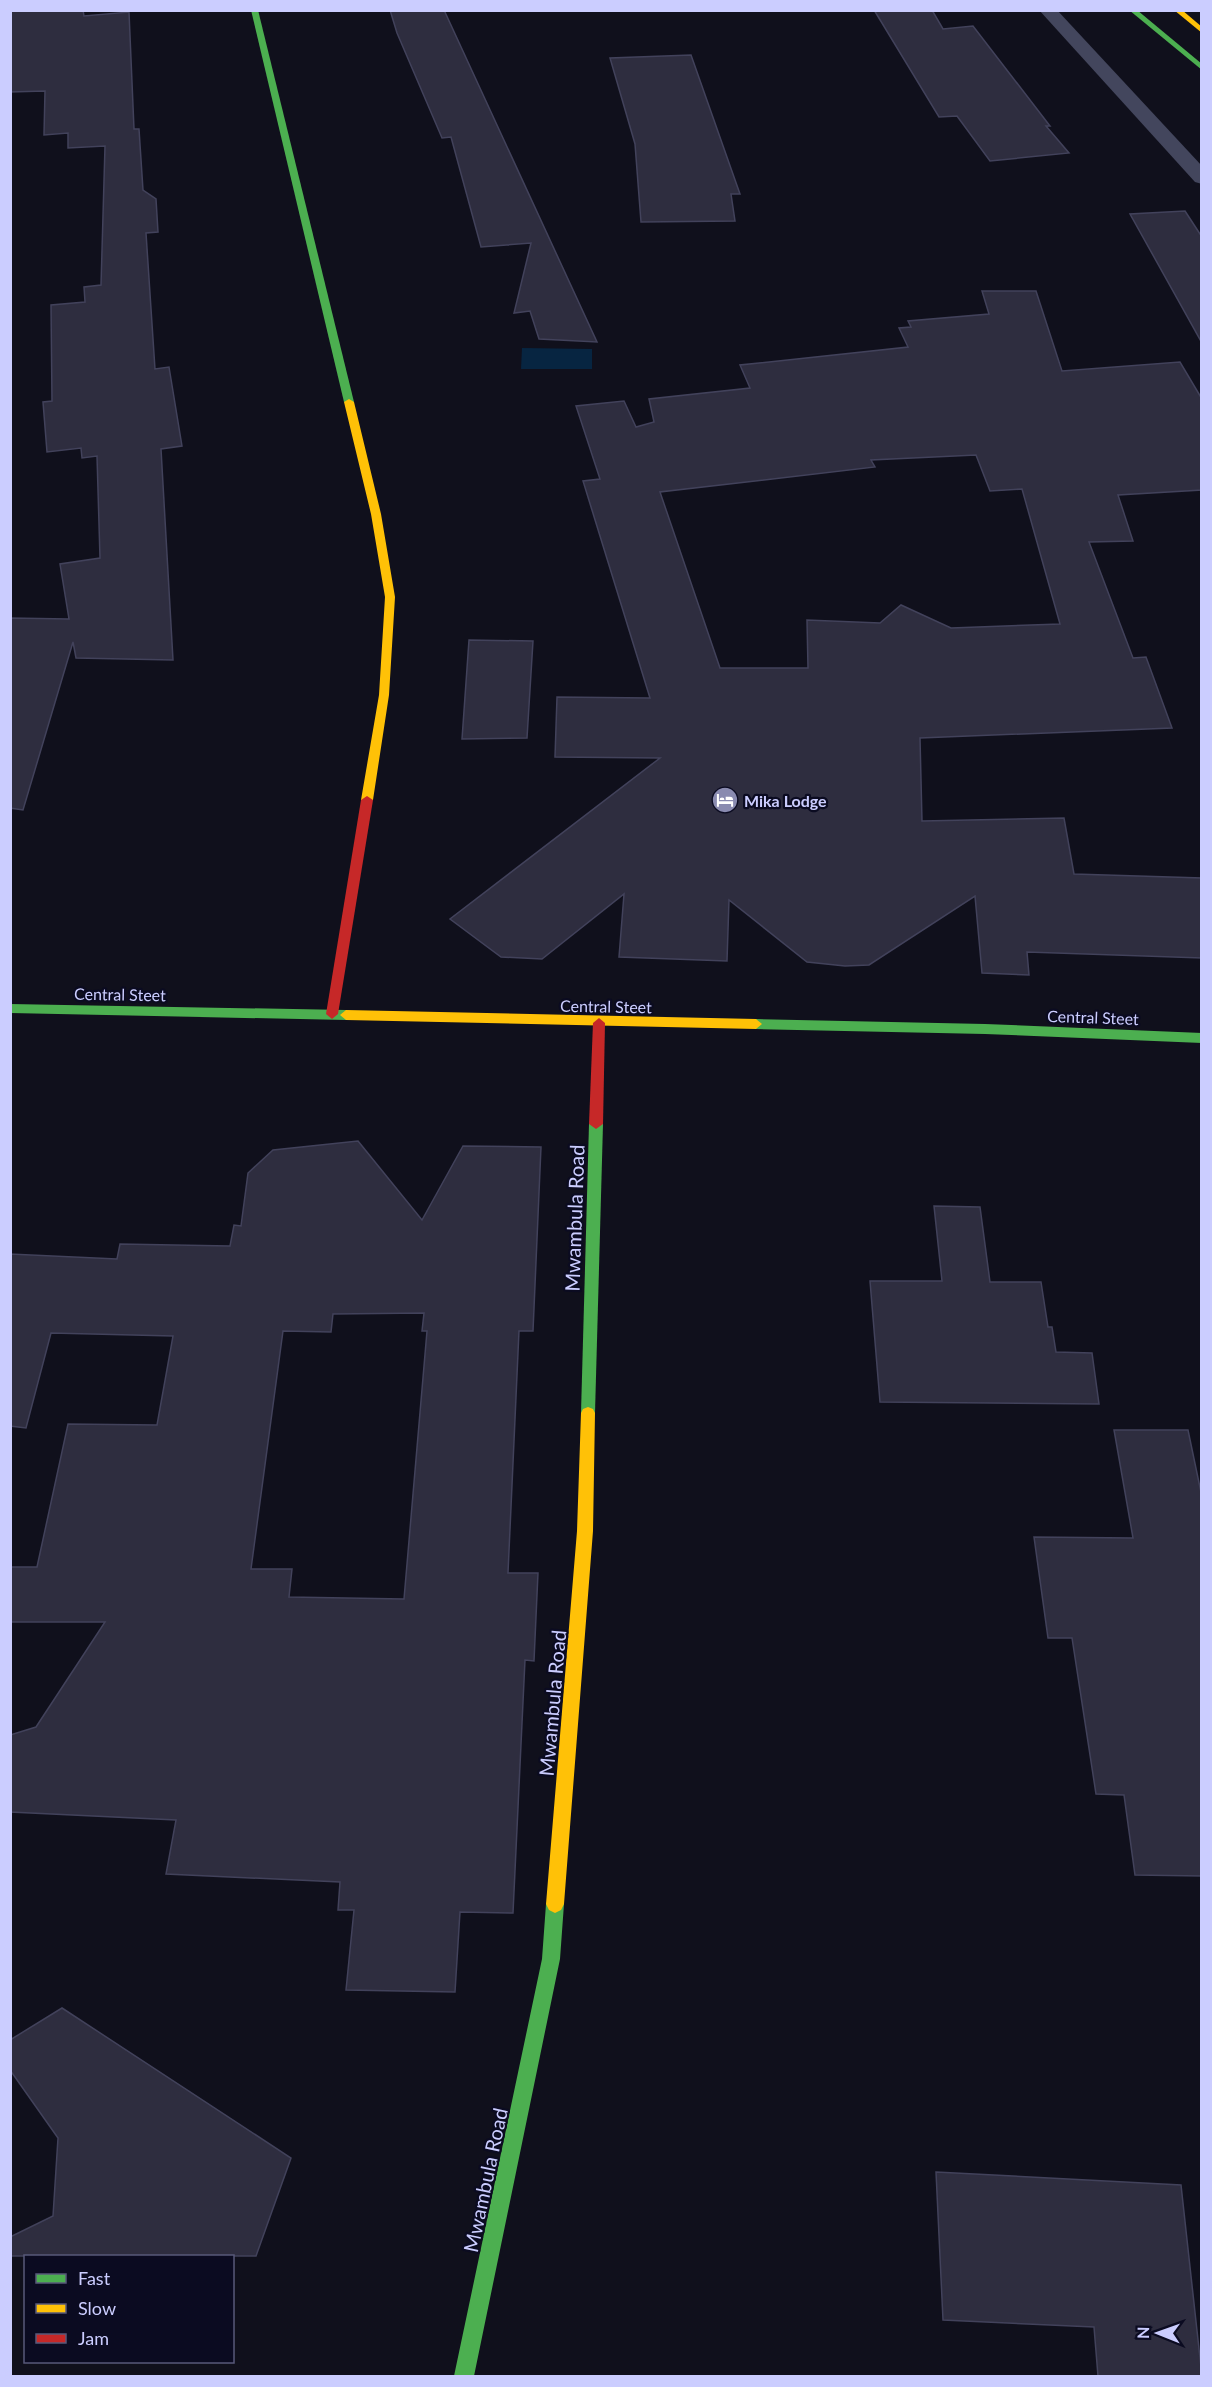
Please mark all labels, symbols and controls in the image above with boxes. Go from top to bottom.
hotel icon: Mika Lodge [710,785,740,815]
place label: Mika Lodge [744,791,827,810]
street label: Central Steet [74,984,166,1004]
street label: Central Steet [560,996,652,1016]
street label: Central Steet [1047,1006,1139,1028]
street label: Mwambula Road [559,1144,589,1292]
street label: Mwambula Road [534,1629,570,1777]
street label: Mwambula Road [458,2106,512,2254]
legend [24,2255,234,2363]
text: Fast [78,2267,111,2289]
text: Slow [78,2297,116,2319]
north arrow [1128,2303,1188,2363]
text: N [1133,2326,1152,2339]
text: Jam [78,2327,109,2349]

